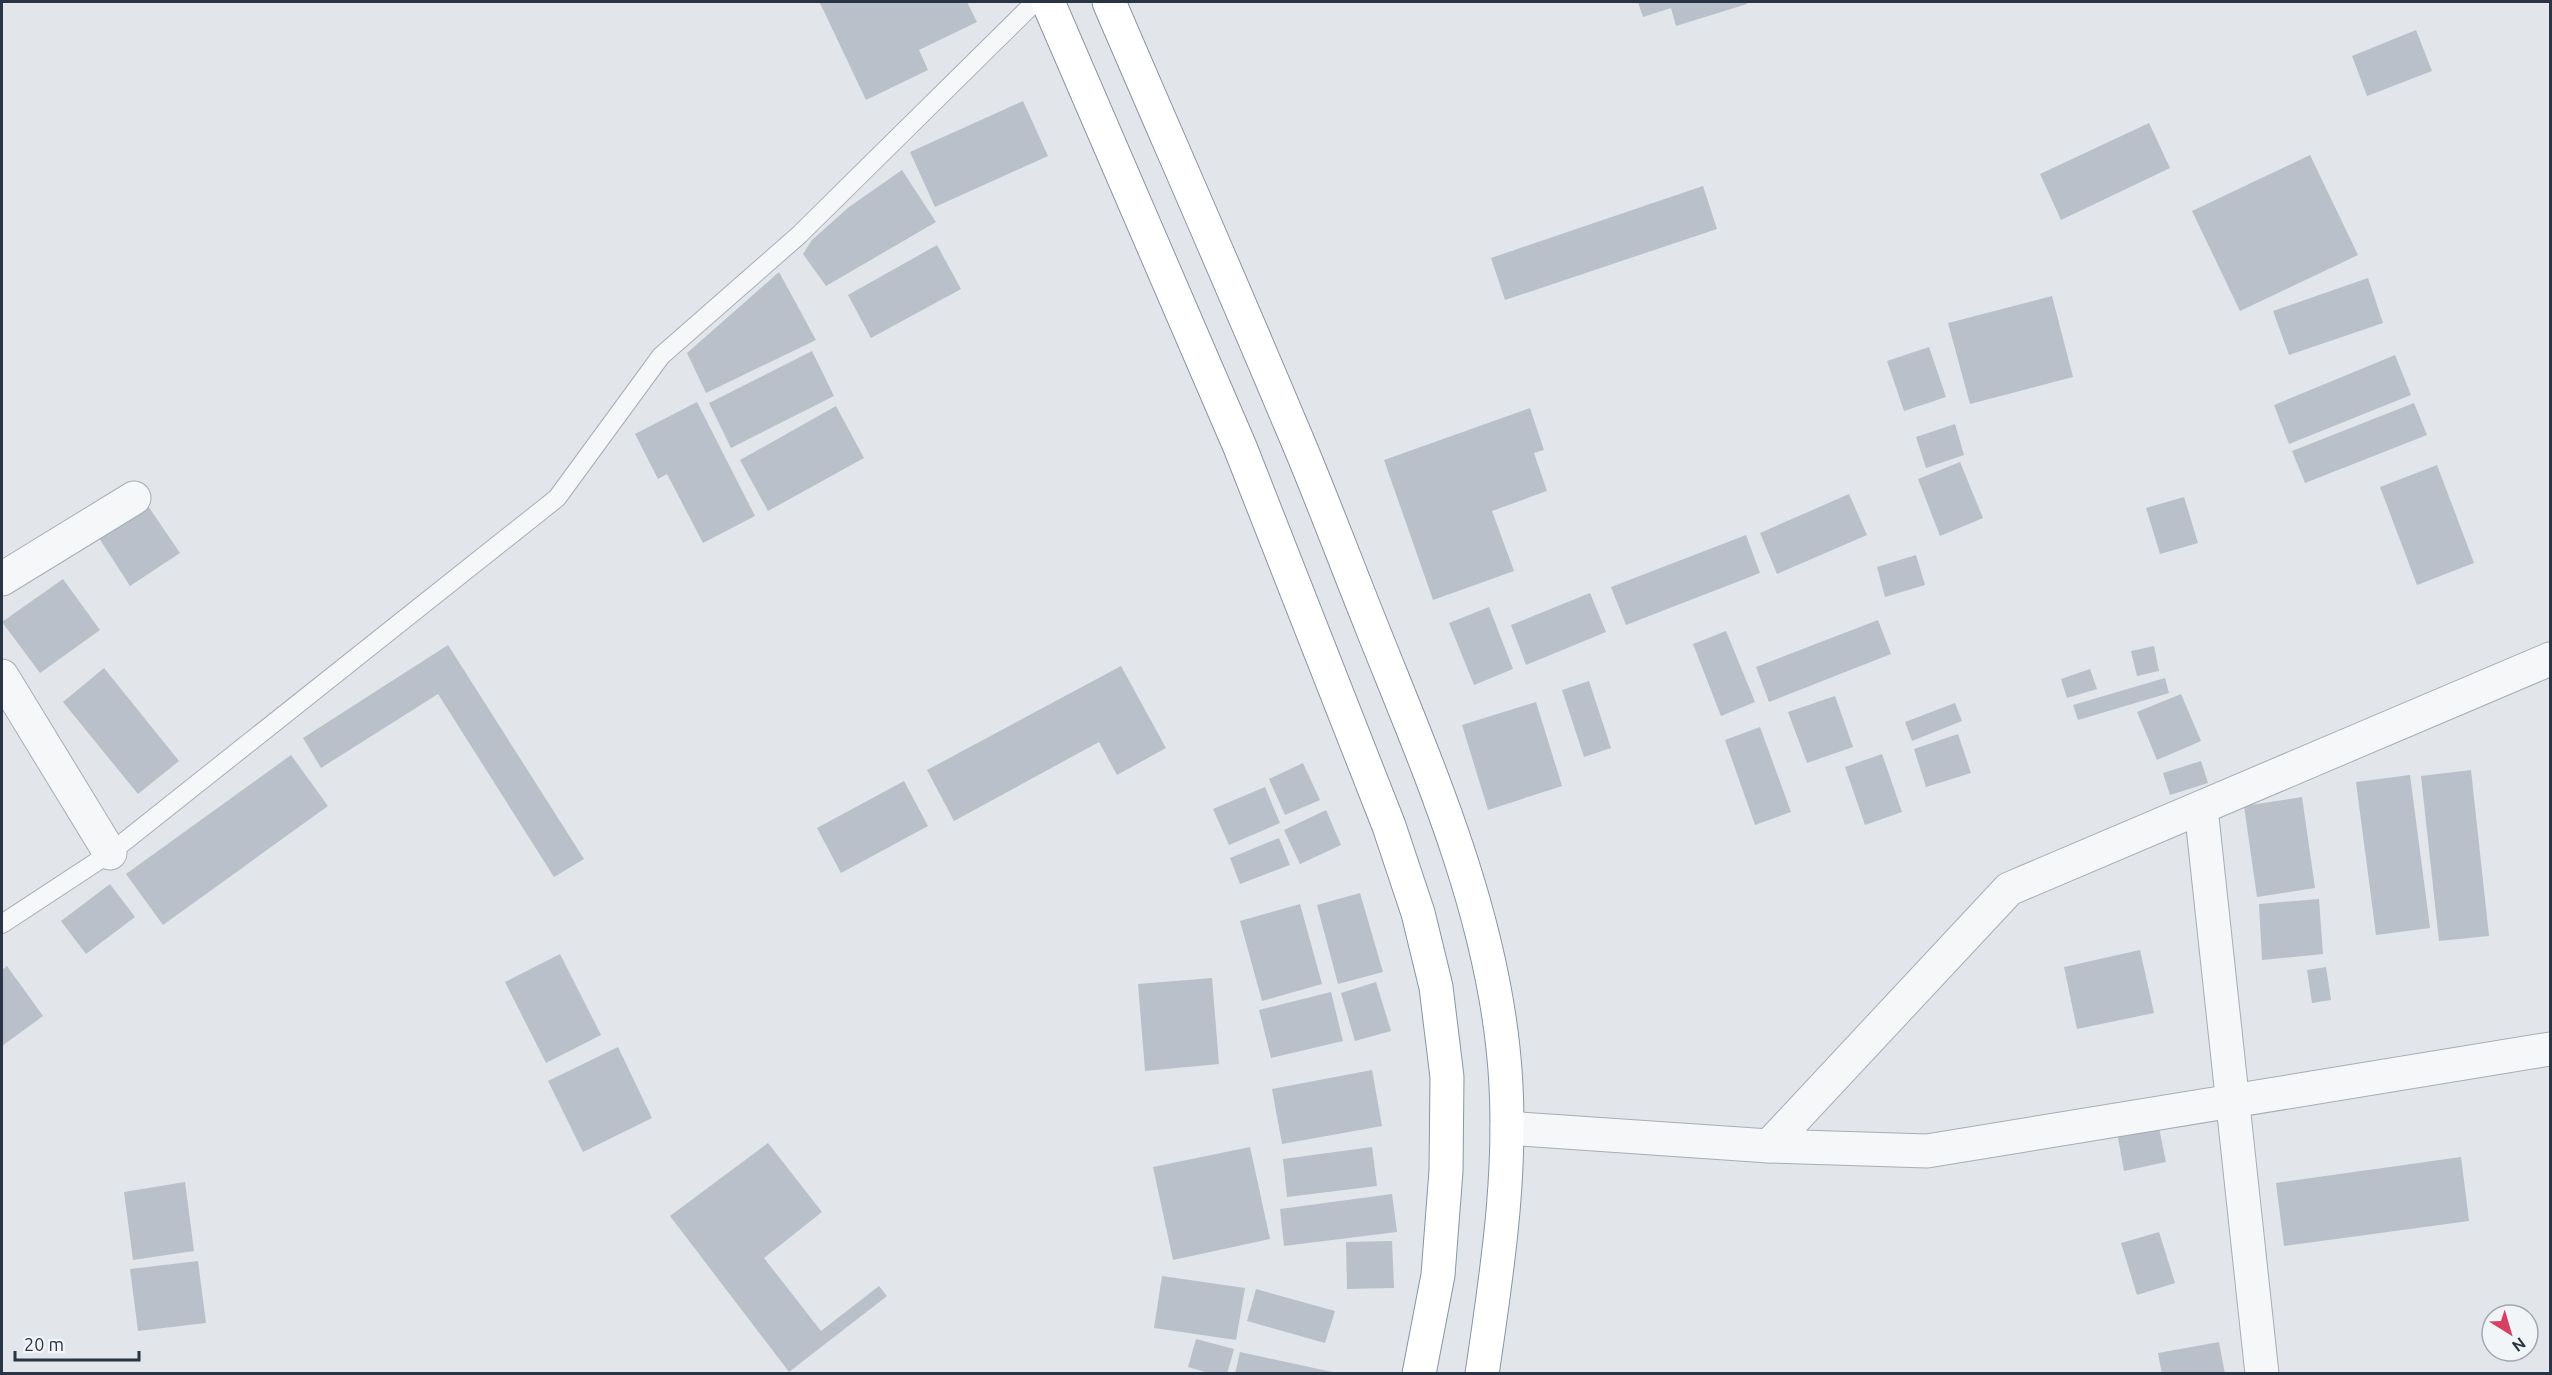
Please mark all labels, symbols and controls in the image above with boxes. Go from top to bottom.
north arrow [2480,1303,2540,1363]
scale bar [15,1324,140,1362]
text: 20 m [24,1334,64,1354]
text: N [2509,1334,2529,1356]

